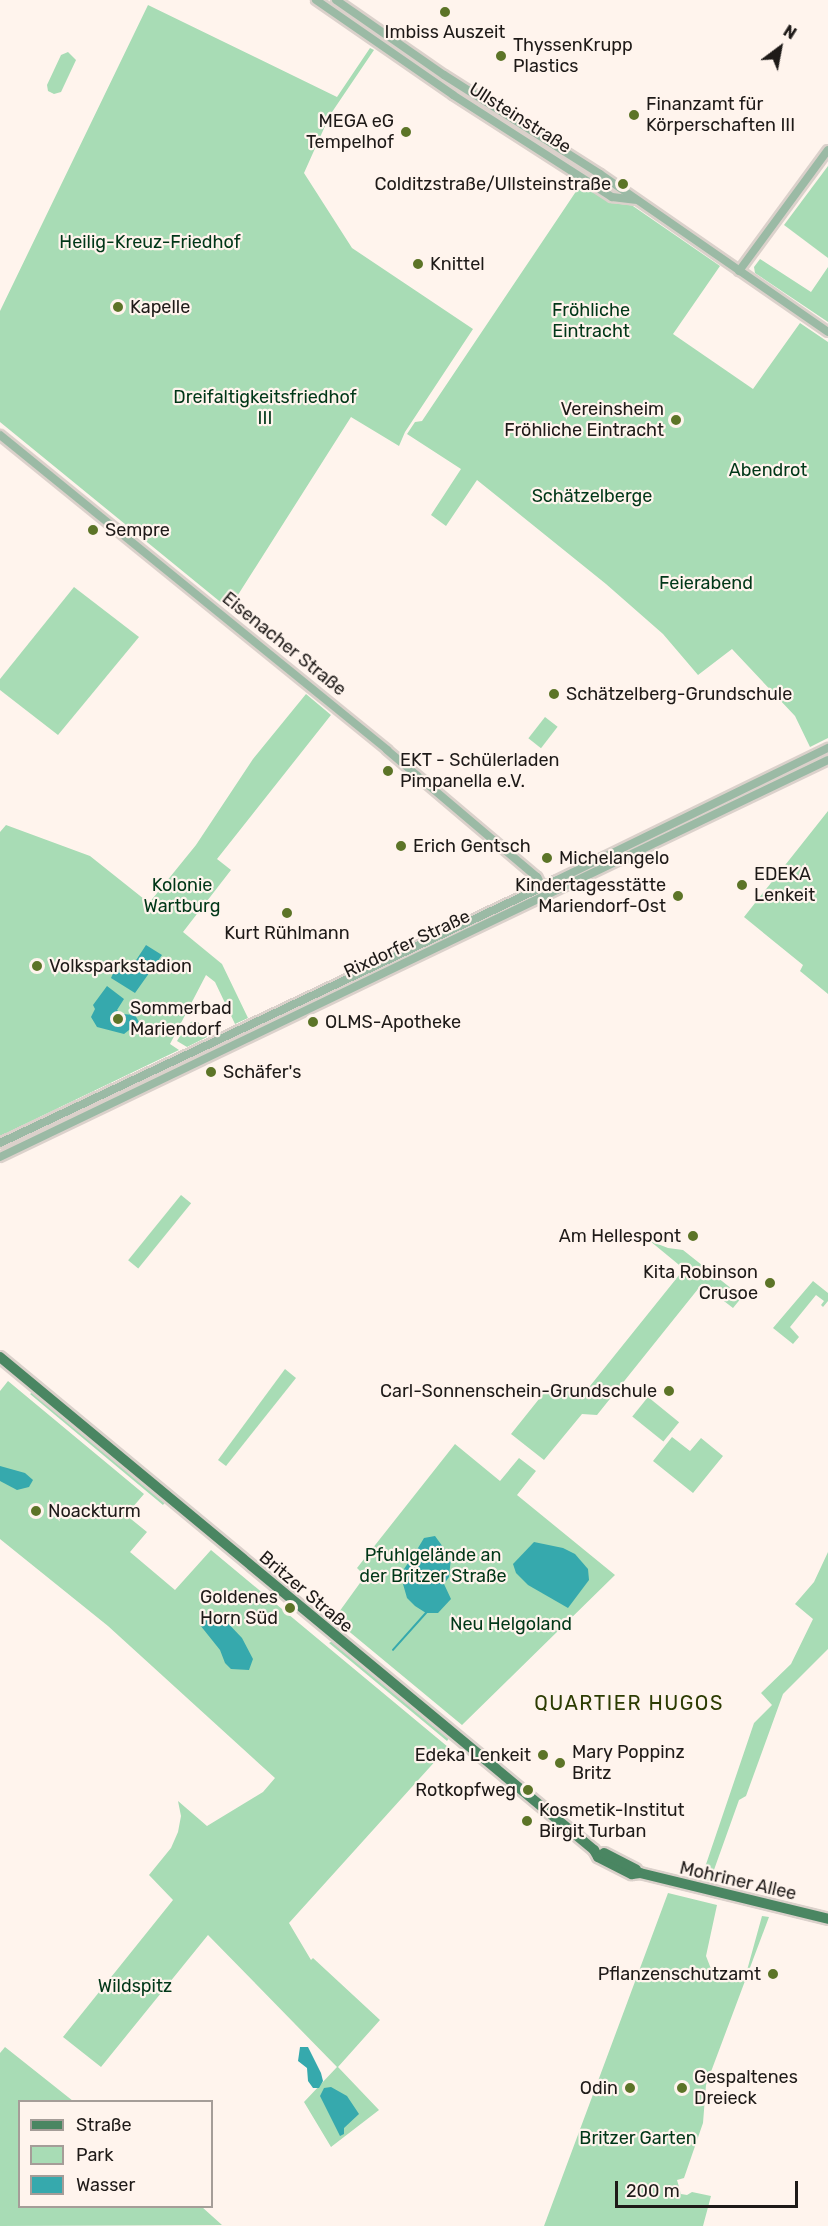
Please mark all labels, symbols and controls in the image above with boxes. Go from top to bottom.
marker: Imbiss Auszeit [438,5,452,19]
north arrow [750,18,810,78]
place label: Imbiss Auszeit [384,21,506,43]
text: N [780,21,800,43]
place label: ThyssenKrupp Plastics [513,35,633,78]
marker: ThyssenKrupp Plastics [494,49,508,63]
street label: Ullsteinstraße [465,78,575,158]
place label: Finanzamt für Körperschaften III [646,94,795,136]
marker: Finanzamt für Körperschaften III [627,108,641,122]
place label: MEGA eG Tempelhof [306,111,394,154]
marker: MEGA eG Tempelhof [399,125,413,139]
place label: Colditzstraße/Ullsteinstraße [375,173,611,195]
marker: Colditzstraße/Ullsteinstraße [616,177,630,191]
park label: Heilig-Kreuz-Friedhof [59,231,241,253]
place label: Knittel [430,253,485,275]
marker: Knittel [411,257,425,271]
place label: Kapelle [130,296,190,318]
marker: Kapelle [111,300,125,314]
park label: Fröhliche Eintracht [552,300,630,342]
park label: Dreifaltigkeitsfriedhof III [173,387,357,430]
place label: Vereinsheim Fröhliche Eintracht [504,399,664,442]
marker: Vereinsheim Fröhliche Eintracht [669,413,683,427]
park label: Abendrot [729,459,807,481]
park label: Schätzelberge [532,485,652,507]
place label: Sempre [105,519,170,541]
marker: Sempre [86,523,100,537]
park label: Feierabend [659,572,753,594]
street label: Eisenacher Straße [218,587,350,701]
place label: Schätzelberg-Grundschule [566,683,792,705]
marker: Schätzelberg-Grundschule [547,687,561,701]
place label: EKT - Schülerladen Pimpanella e.V. [400,750,560,792]
marker: EKT - Schülerladen Pimpanella e.V. [381,764,395,778]
place label: Erich Gentsch [413,835,531,857]
marker: Erich Gentsch [394,839,408,853]
place label: Michelangelo [559,847,669,869]
marker: Michelangelo [540,851,554,865]
place label: EDEKA Lenkeit [754,864,815,906]
park label: Kolonie Wartburg [144,875,220,918]
place label: Kindertagesstätte Mariendorf-Ost [515,875,666,918]
marker: EDEKA Lenkeit [735,878,749,892]
marker: Kindertagesstätte Mariendorf-Ost [671,889,685,903]
street label: Rixdorfer Straße [340,905,474,983]
marker: Kurt Rühlmann [280,906,294,920]
place label: Kurt Rühlmann [224,922,350,944]
place label: Volksparkstadion [49,955,192,977]
marker: Volksparkstadion [30,959,44,973]
place label: Sommerbad Mariendorf [130,998,232,1040]
place label: OLMS-Apotheke [325,1011,461,1033]
marker: Sommerbad Mariendorf [111,1012,125,1026]
marker: OLMS-Apotheke [306,1015,320,1029]
place label: Schäfer's [223,1061,301,1083]
marker: Schäfer's [204,1065,218,1079]
place label: Am Hellespont [559,1225,681,1247]
marker: Am Hellespont [686,1229,700,1243]
place label: Kita Robinson Crusoe [643,1262,758,1304]
marker: Kita Robinson Crusoe [763,1276,777,1290]
place label: Carl-Sonnenschein-Grundschule [380,1380,657,1402]
marker: Carl-Sonnenschein-Grundschule [662,1384,676,1398]
place label: Noackturm [48,1500,141,1522]
marker: Noackturm [29,1504,43,1518]
park label: Pfuhlgelände an der Britzer Straße [359,1545,507,1588]
street label: Britzer Straße [255,1546,357,1638]
place label: Goldenes Horn Süd [200,1587,278,1630]
marker: Goldenes Horn Süd [283,1601,297,1615]
park label: Neu Helgoland [450,1613,572,1635]
district label: QUARTIER HUGOS [534,1691,724,1715]
place label: Mary Poppinz Britz [572,1742,685,1784]
place label: Edeka Lenkeit [415,1744,531,1766]
marker: Edeka Lenkeit [536,1748,550,1762]
marker: Mary Poppinz Britz [553,1756,567,1770]
place label: Rotkopfweg [415,1779,516,1801]
marker: Rotkopfweg [521,1783,535,1797]
place label: Kosmetik-Institut Birgit Turban [539,1800,685,1842]
marker: Kosmetik-Institut Birgit Turban [520,1814,534,1828]
street label: Mohriner Allee [677,1857,799,1905]
place label: Pflanzenschutzamt [598,1963,761,1985]
marker: Pflanzenschutzamt [766,1967,780,1981]
park label: Wildspitz [98,1975,172,1997]
place label: Gespaltenes Dreieck [694,2067,798,2110]
place label: Odin [580,2077,618,2099]
marker: Odin [623,2081,637,2095]
marker: Gespaltenes Dreieck [675,2081,689,2095]
legend [18,2100,213,2208]
text: Straße [76,2114,132,2136]
park label: Britzer Garten [579,2127,697,2149]
text: Park [76,2144,113,2166]
scale bar [618,2169,801,2207]
text: Wasser [76,2174,135,2196]
text: 200 m [626,2180,680,2202]

